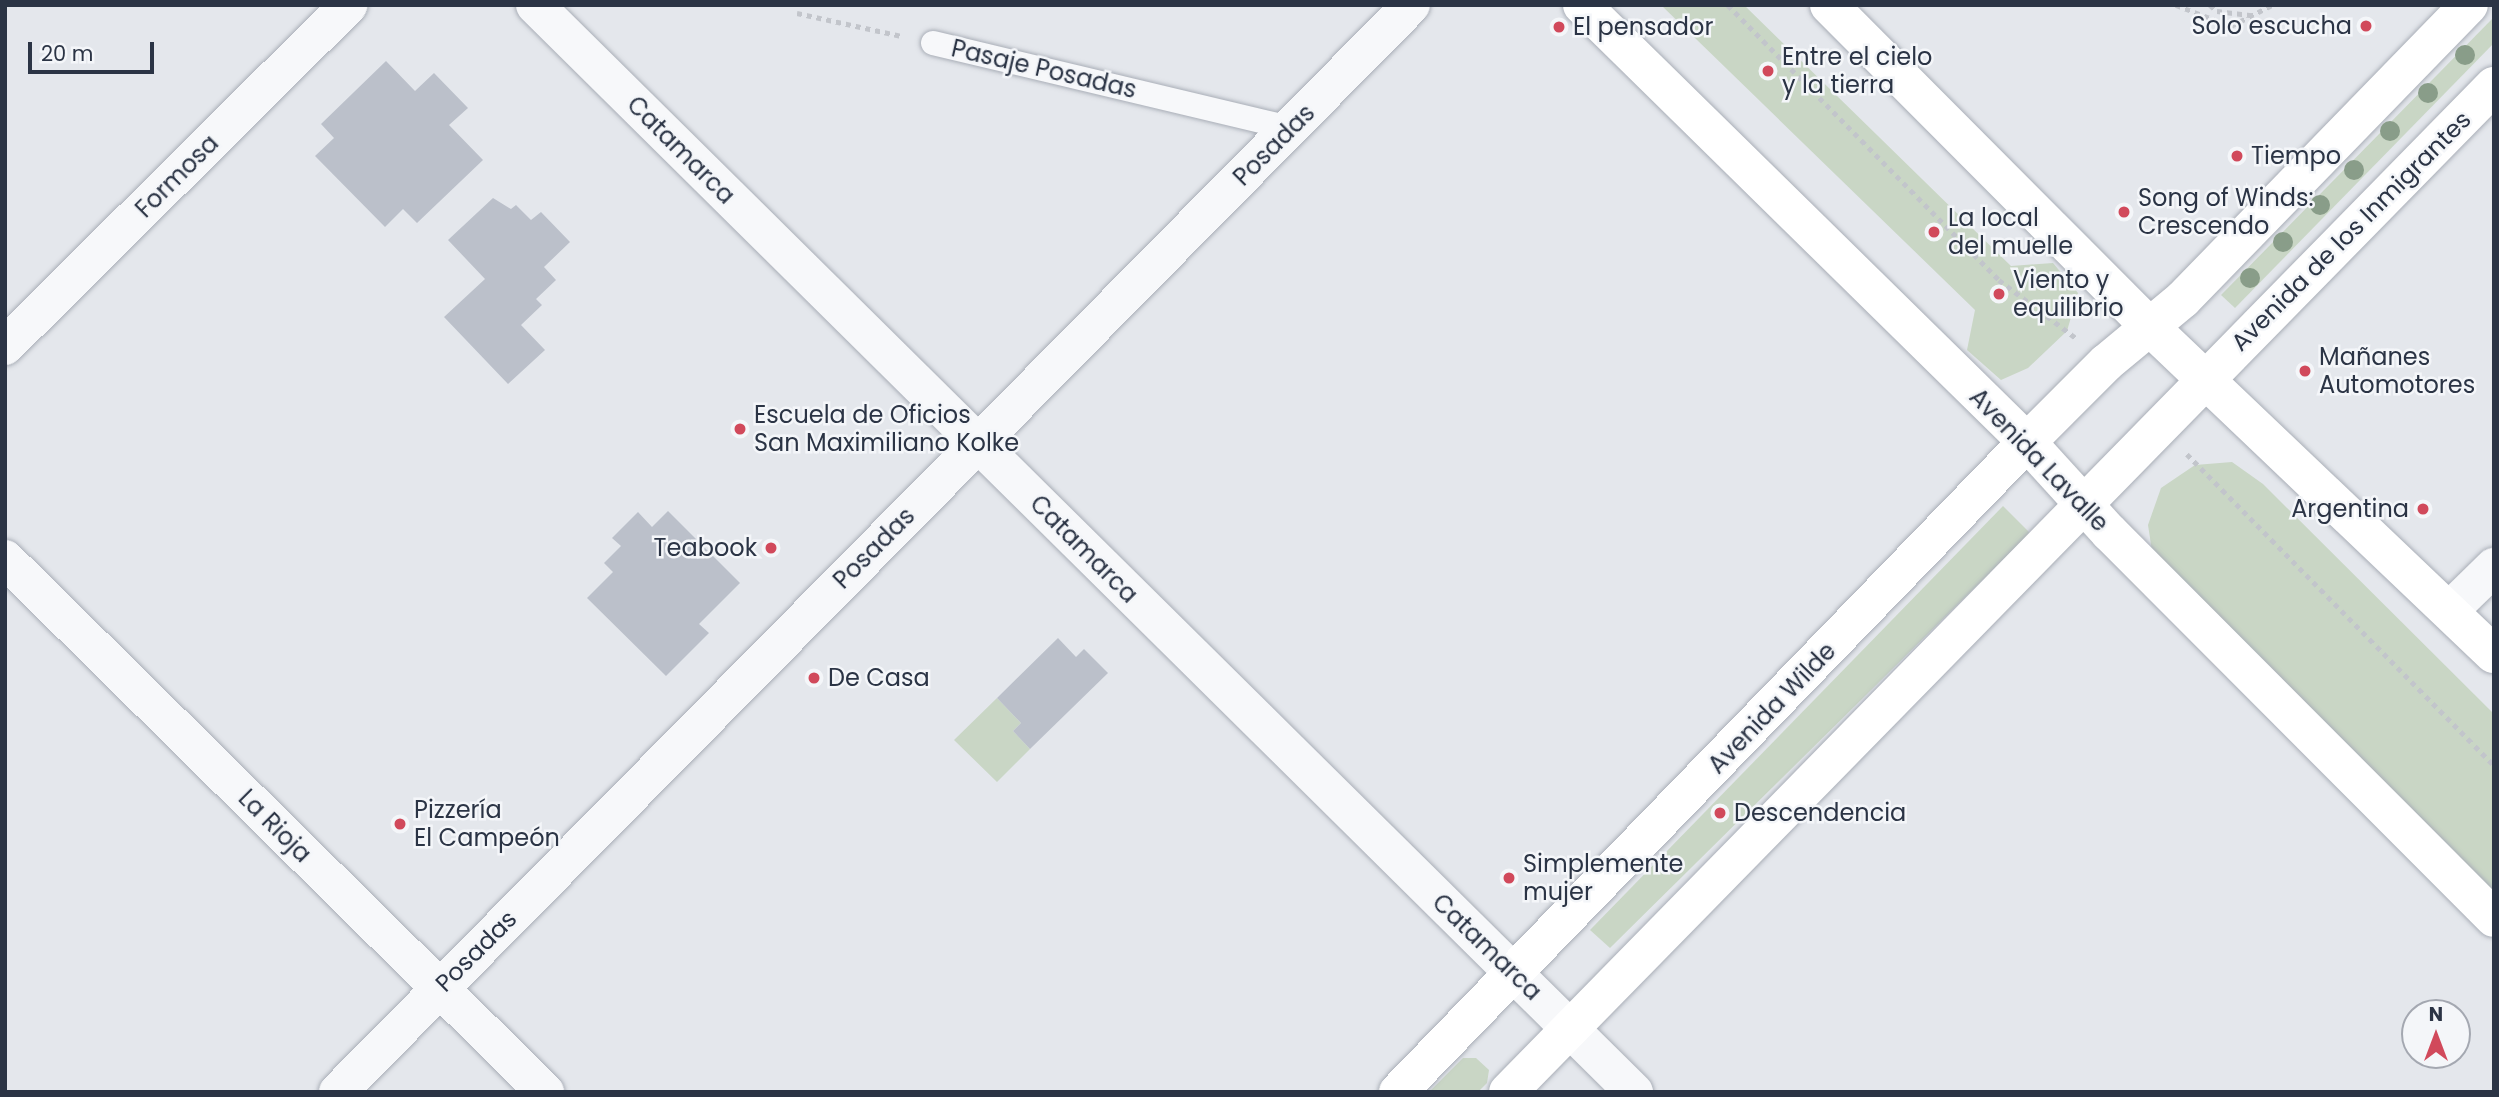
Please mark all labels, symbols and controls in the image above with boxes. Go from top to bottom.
place label: Solo escucha [2191,12,2352,40]
place label: El pensador [1573,13,1713,41]
marker: Solo escucha [2358,18,2374,34]
marker: El pensador [1551,19,1567,35]
scale bar [32,28,158,72]
street label: Pasaje Posadas [949,34,1139,104]
text: 20 m [41,39,94,68]
place label: Entre el cielo y la tierra [1782,43,1932,99]
marker: Entre el cielo y la tierra [1760,63,1776,79]
street label: Catamarca [621,90,741,210]
street label: Posadas [1227,98,1321,192]
street label: Avenida de los Inmigrantes [2225,105,2477,357]
street label: Formosa [130,129,224,223]
place label: Tiempo [2251,142,2341,170]
marker: Tiempo [2229,148,2245,164]
place label: Song of Winds: Crescendo [2138,184,2314,240]
place label: La local del muelle [1948,204,2073,260]
marker: Song of Winds: Crescendo [2116,204,2132,220]
marker: La local del muelle [1926,224,1942,240]
place label: Viento y equilibrio [2013,266,2124,322]
marker: Viento y equilibrio [1991,286,2007,302]
place label: Mañanes Automotores [2319,343,2475,399]
marker: Mañanes Automotores [2297,363,2313,379]
street label: Avenida Lavalle [1963,383,2115,537]
place label: Escuela de Oficios San Maximiliano Kolke [754,401,1019,457]
marker: Escuela de Oficios San Maximiliano Kolke [732,421,748,437]
street label: Catamarca [1024,489,1144,609]
place label: Argentina [2291,495,2409,523]
street label: Posadas [827,501,921,595]
marker: Argentina [2415,501,2431,517]
place label: Teabook [654,534,757,562]
marker: Teabook [763,540,779,556]
street label: Avenida Wilde [1702,637,1842,779]
place label: De Casa [828,664,930,692]
marker: De Casa [806,670,822,686]
street label: La Rioja [233,784,317,868]
place label: Pizzería El Campeón [414,796,560,852]
place label: Descendencia [1734,799,1906,827]
marker: Descendencia [1712,805,1728,821]
marker: Pizzería El Campeón [392,816,408,832]
place label: Simplemente mujer [1523,850,1683,906]
marker: Simplemente mujer [1501,870,1517,886]
street label: Catamarca [1426,888,1548,1006]
street label: Posadas [429,904,523,998]
north arrow [2401,999,2471,1069]
text: N [2429,1001,2443,1028]

